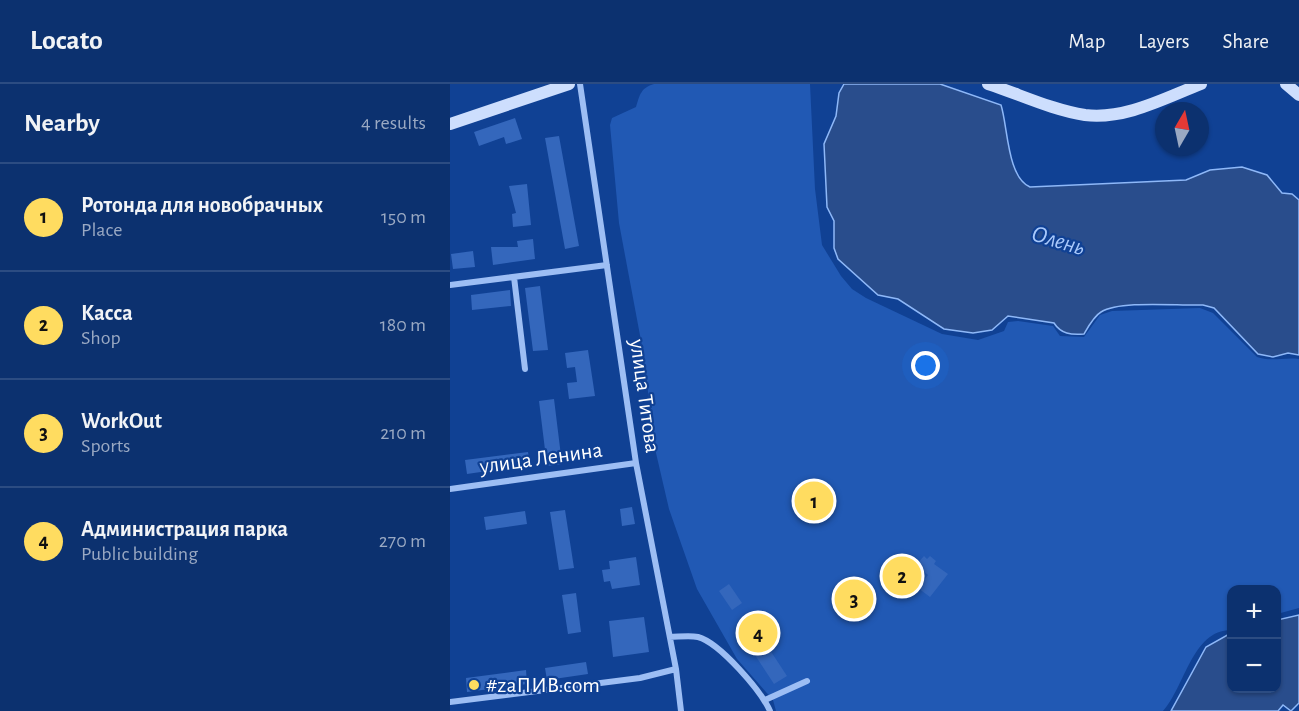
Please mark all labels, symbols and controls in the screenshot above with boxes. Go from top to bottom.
text: Locato [30,27,103,55]
text: Map [1069,31,1105,52]
text: Layers [1138,31,1189,52]
text: Share [1222,31,1269,52]
north arrow [1155,102,1209,156]
text: Nearby [24,110,100,136]
text: 4 results [361,113,426,133]
text: Ротонда для новобрачных [81,194,323,216]
text: 1 [40,207,47,227]
text: 150 m [381,207,426,227]
text: Place [81,220,122,240]
water label: Олень [1028,222,1088,260]
text: Касса [81,302,133,324]
text: 2 [39,315,48,335]
text: 180 m [380,315,426,335]
text: Shop [81,328,121,348]
street label: улица Титова [626,337,664,454]
your location [911,351,940,380]
text: WorkOut [81,410,162,432]
text: 3 [39,423,48,443]
text: 210 m [380,423,426,443]
text: Sports [81,436,130,456]
street label: улица Ленина [477,439,604,478]
pin: 1 [794,478,834,524]
text: Администрация парка [81,518,288,540]
text: 4 [38,531,49,551]
text: 270 m [379,531,426,551]
text: Public building [81,544,198,564]
pin: 2 [882,554,922,598]
pin: 3 [834,576,874,622]
map controls [1227,585,1281,693]
button: + [1227,585,1281,639]
pin: 4 [738,610,778,656]
button: − [1227,639,1281,693]
place label: #zaПИВ.com [486,674,600,696]
marker: #zaПИВ.com [467,678,481,692]

